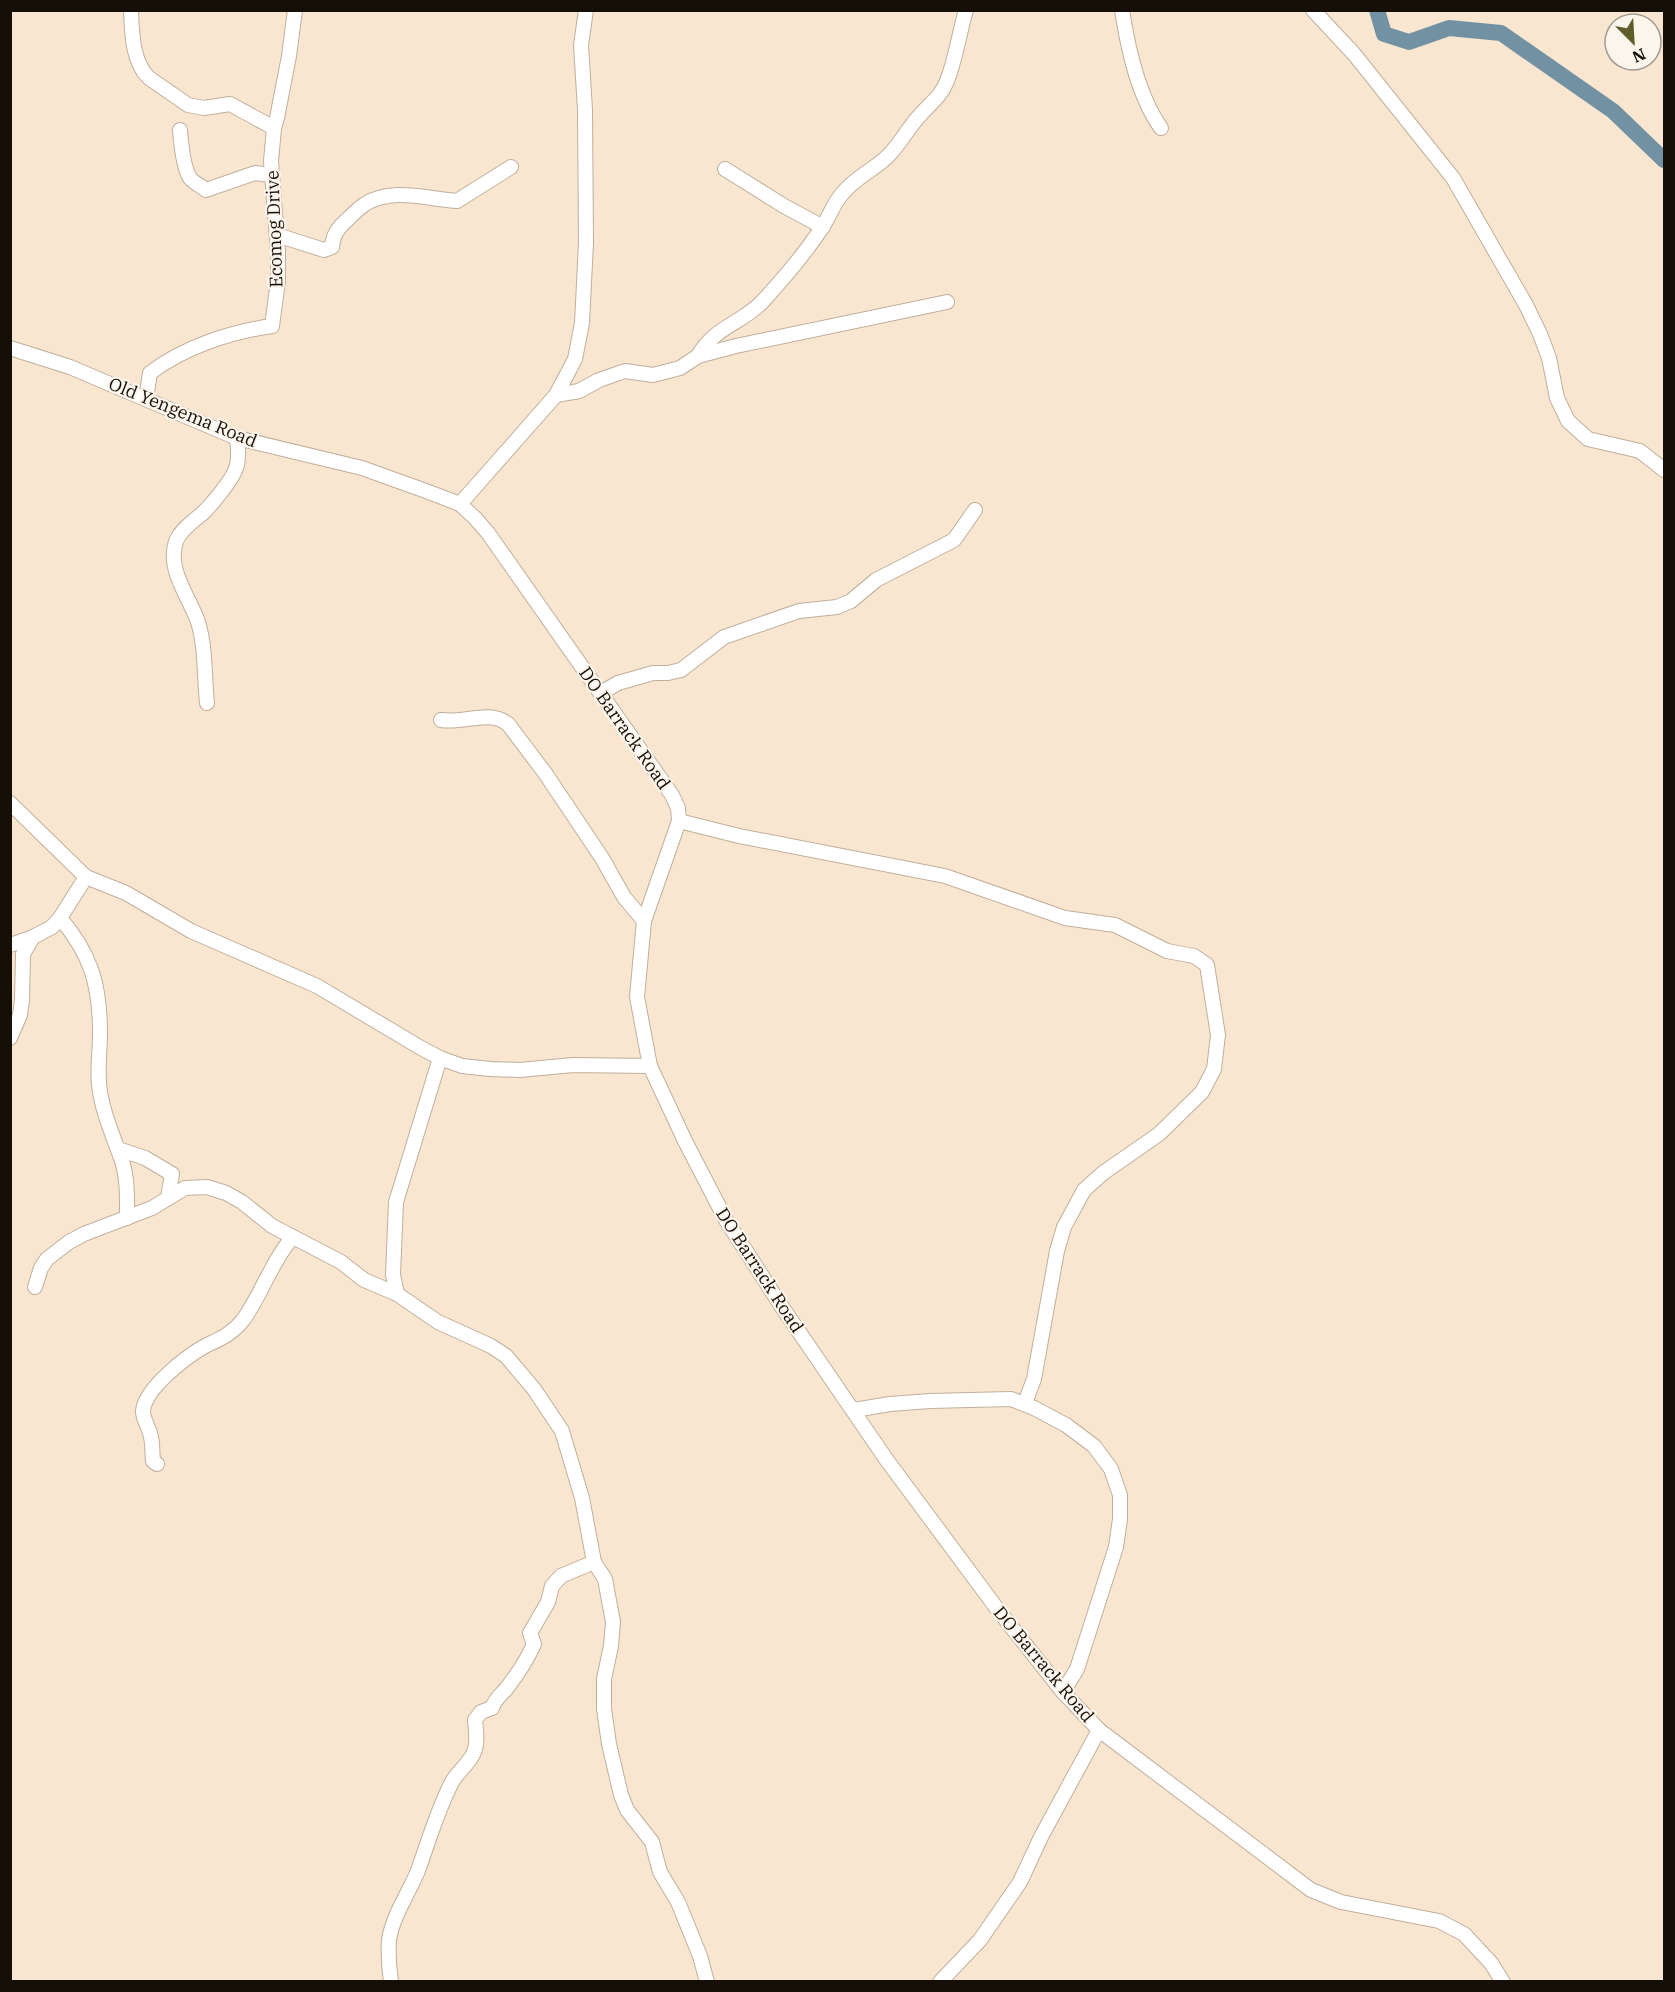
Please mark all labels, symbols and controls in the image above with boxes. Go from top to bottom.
north arrow [1603,12,1663,72]
text: N [1629,44,1649,67]
street label: Ecomog Drive [260,170,288,288]
street label: Old Yengema Road [105,372,261,452]
street label: DO Barrack Road [574,662,676,794]
street label: DO Barrack Road [711,1203,809,1337]
street label: DO Barrack Road [989,1601,1099,1727]

